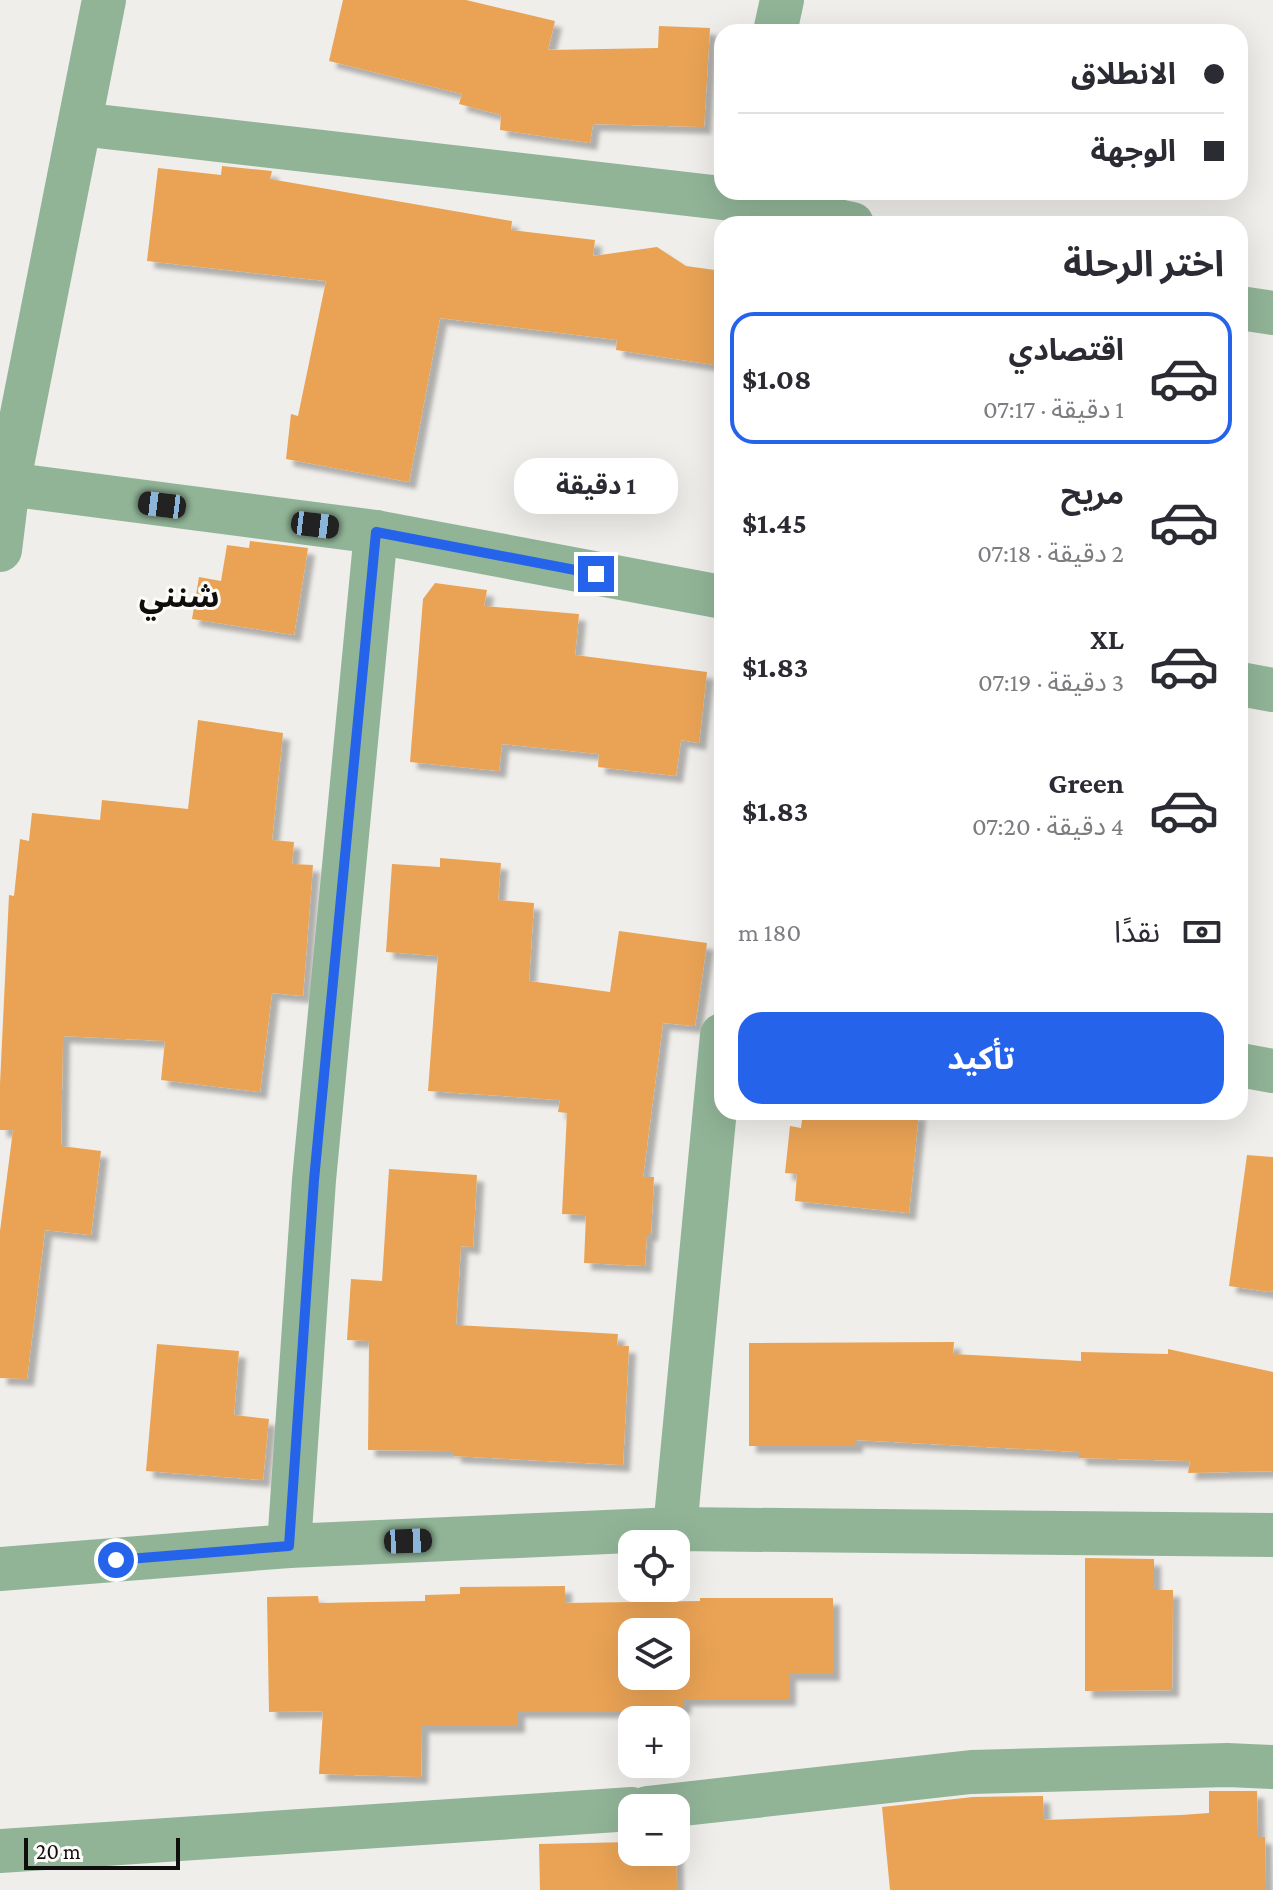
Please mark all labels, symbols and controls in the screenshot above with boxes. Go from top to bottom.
text: الانطلاق [1071,57,1176,90]
text: الوجهة [1091,134,1176,167]
text: اختر الرحلة [1063,244,1224,284]
text: اقتصادي [1009,333,1124,366]
icon: car [1148,342,1220,414]
text: $1.08 [742,362,812,395]
text: 1 دقيقة · 07:17 [983,395,1124,424]
callout: 1 دقيقة [514,458,678,514]
text: 1 دقيقة [556,471,636,500]
text: مريح [1061,477,1124,510]
icon: car [1148,486,1220,558]
car [137,490,187,520]
text: $1.45 [742,506,807,539]
car [290,510,340,540]
text: 2 دقيقة · 07:18 [977,539,1124,568]
route end [578,556,614,592]
district label: شنني [139,578,219,621]
text: XL [1090,622,1124,655]
icon: car [1148,630,1220,702]
text: $1.83 [742,650,808,683]
text: 3 دقيقة · 07:19 [978,668,1124,697]
text: Green [1048,766,1124,799]
icon: car [1148,774,1220,846]
text: $1.83 [742,794,808,827]
text: 4 دقيقة · 07:20 [972,812,1124,841]
icon: cash [1180,910,1224,954]
text: نقدًا [1114,915,1160,948]
text: 180 m [738,918,801,947]
button: تأكيد [738,1012,1224,1104]
car [384,1528,432,1554]
map controls [618,1530,690,1866]
button: locate [618,1530,690,1602]
route start [98,1542,134,1578]
button: layers [618,1618,690,1690]
button: + [618,1706,690,1778]
button: − [618,1794,690,1866]
scale bar [24,1834,180,1870]
text: 20 m [36,1839,81,1864]

